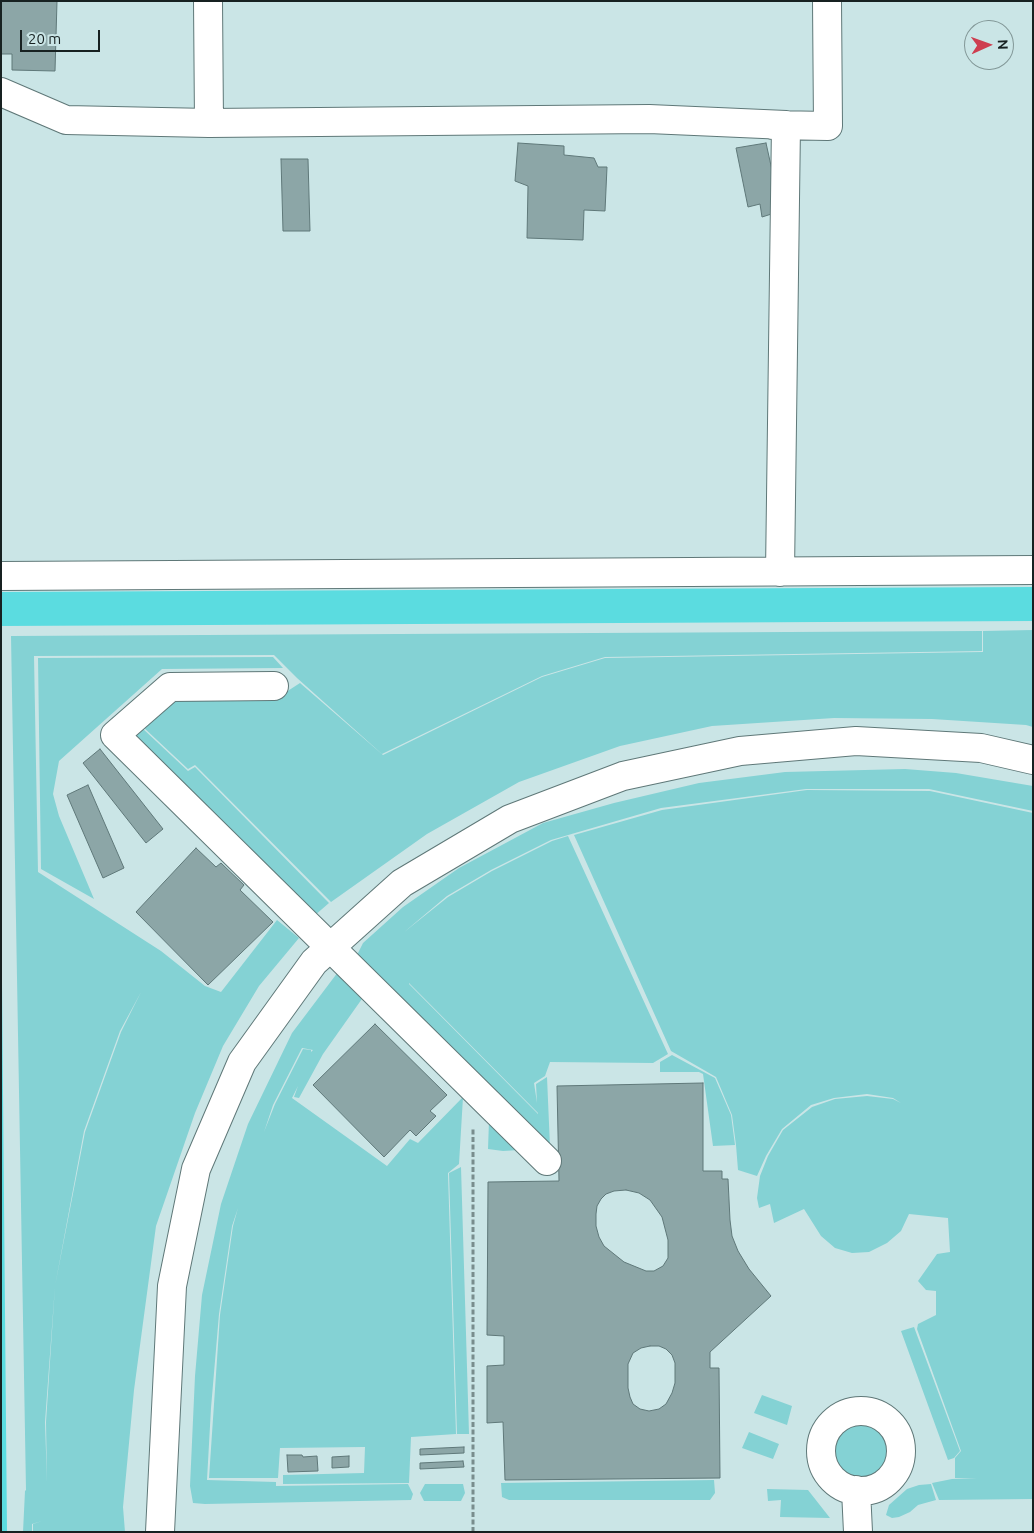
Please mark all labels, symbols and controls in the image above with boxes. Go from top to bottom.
scale bar [22,20,102,52]
north arrow [964,20,1014,70]
text: 20 m [28,30,61,47]
text: N [995,39,1011,50]

